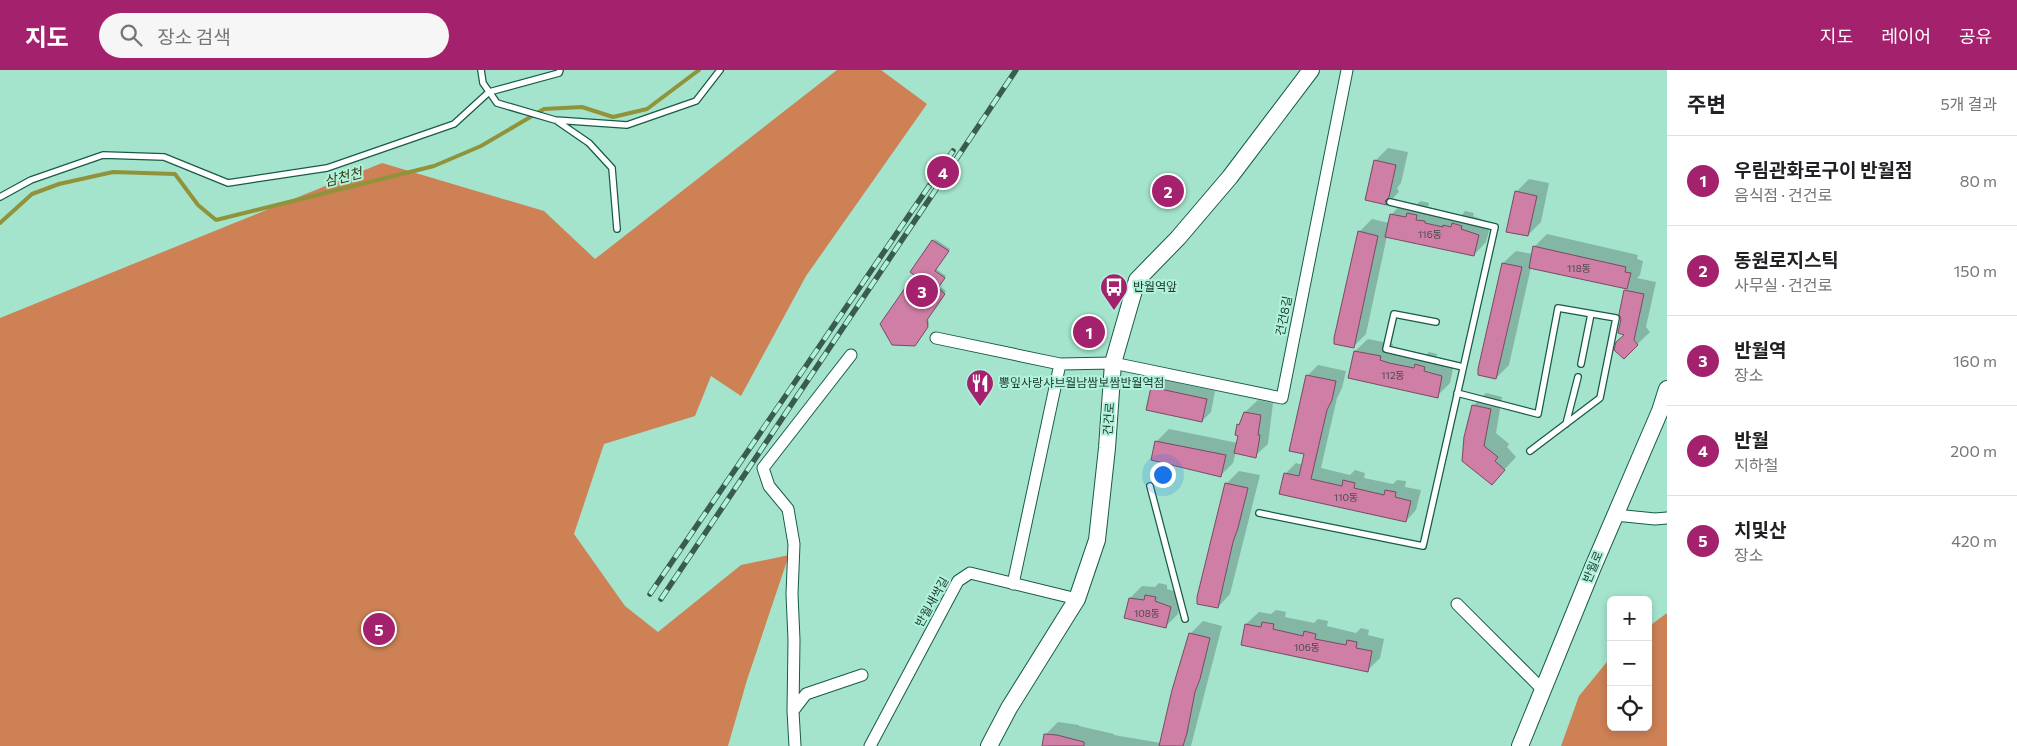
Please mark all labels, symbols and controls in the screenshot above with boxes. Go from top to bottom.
search box [99,13,449,58]
icon: search [117,21,145,49]
text: 지도 [25,22,69,51]
text: 장소 검색 [157,25,231,48]
text: 지도 [1820,25,1853,47]
text: 레이어 [1881,25,1931,47]
text: 공유 [1959,25,1992,47]
text: 주변 [1687,91,1726,116]
text: 5개 결과 [1941,94,1997,113]
pin: 4 [927,153,959,191]
text: 우림관화로구이 반월점 [1734,158,1912,181]
water label: 삼천천 [322,163,365,189]
text: 1 [1699,171,1707,190]
text: 80 m [1960,171,1997,190]
pin: 2 [1152,172,1184,210]
text: 음식점 · 건건로 [1734,185,1832,204]
house number: 116동 [1418,228,1442,240]
text: 동원로지스틱 [1734,248,1839,271]
text: 2 [1698,261,1708,280]
text: 150 m [1954,261,1997,280]
house number: 118동 [1567,262,1591,274]
pin: 3 [906,272,938,310]
bus stop icon: 반월역앞 [1099,272,1129,311]
text: 사무실 · 건건로 [1734,275,1832,294]
place label: 반월역앞 [1133,279,1177,293]
street label: 건건8길 [1272,295,1294,337]
pin: 1 [1073,313,1105,351]
text: 반월역 [1734,338,1786,361]
text: 3 [1698,351,1708,370]
text: 160 m [1953,351,1997,370]
text: 장소 [1734,365,1763,384]
restaurant icon: 뽕잎사랑샤브월남쌈보쌈반월역점 [965,368,995,407]
house number: 112동 [1381,369,1405,381]
place label: 뽕잎사랑샤브월남쌈보쌈반월역점 [999,375,1165,389]
street label: 건건로 [1100,402,1116,436]
text: 반월 [1734,428,1769,451]
text: 4 [1698,441,1708,460]
text: 200 m [1950,441,1997,460]
text: 지하철 [1734,455,1778,474]
your location [1150,462,1176,488]
house number: 110동 [1334,491,1358,503]
text: 치및산 [1734,518,1786,541]
text: 5 [1698,531,1708,550]
text: 420 m [1951,531,1997,550]
text: 장소 [1734,545,1763,564]
street label: 반월로 [1579,549,1605,585]
street label: 반월새싹길 [912,574,951,629]
map controls [1607,596,1652,731]
button: + [1607,596,1652,641]
house number: 108동 [1134,607,1160,619]
pin: 5 [363,610,395,648]
house number: 106동 [1294,641,1320,653]
button: − [1607,641,1652,686]
button: locate [1607,686,1652,731]

